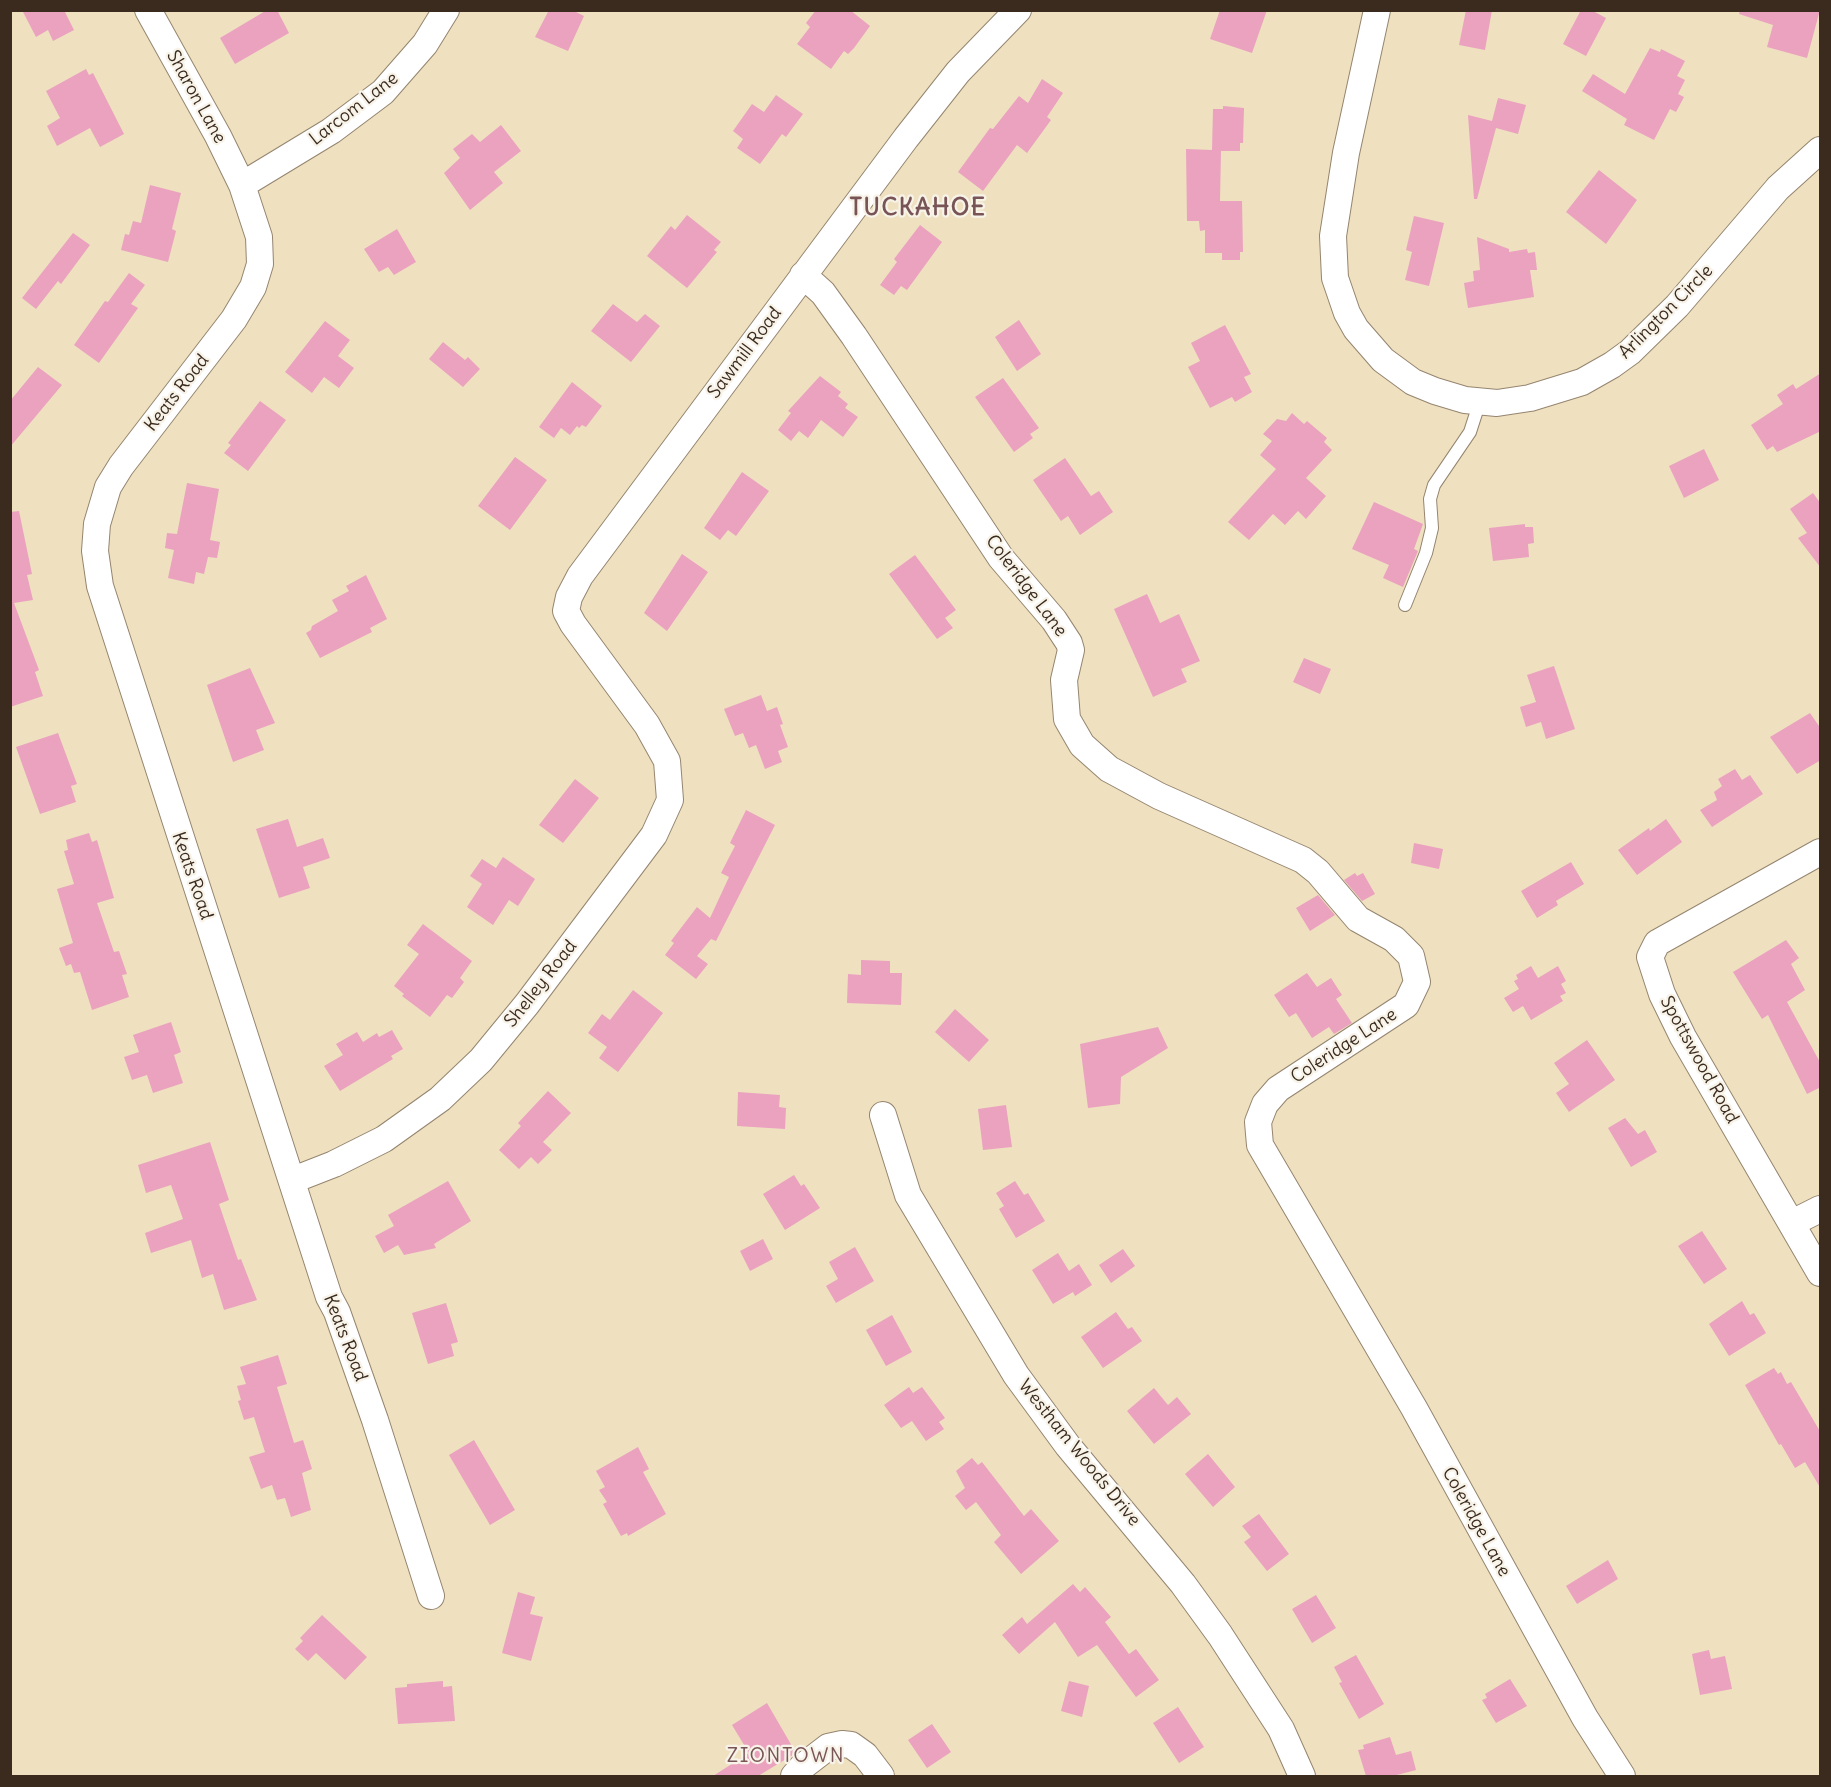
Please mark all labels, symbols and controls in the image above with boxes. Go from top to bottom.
street label: Sharon Lane [162,47,230,147]
street label: Larcom Lane [305,68,403,150]
district label: TUCKAHOE [850,194,986,222]
street label: Arlington Circle [1614,260,1718,364]
street label: Sawmill Road [704,303,786,403]
street label: Keats Road [140,350,214,436]
street label: Coleridge Lane [981,531,1071,641]
street label: Keats Road [167,829,217,923]
street label: Shelley Road [500,936,582,1032]
street label: Spottswood Road [1655,993,1743,1127]
street label: Coleridge Lane [1287,1004,1401,1088]
street label: Keats Road [319,1291,371,1385]
street label: Westham Woods Drive [1013,1375,1145,1531]
street label: Coleridge Lane [1437,1464,1515,1580]
district label: ZIONTOWN [727,1744,845,1768]

